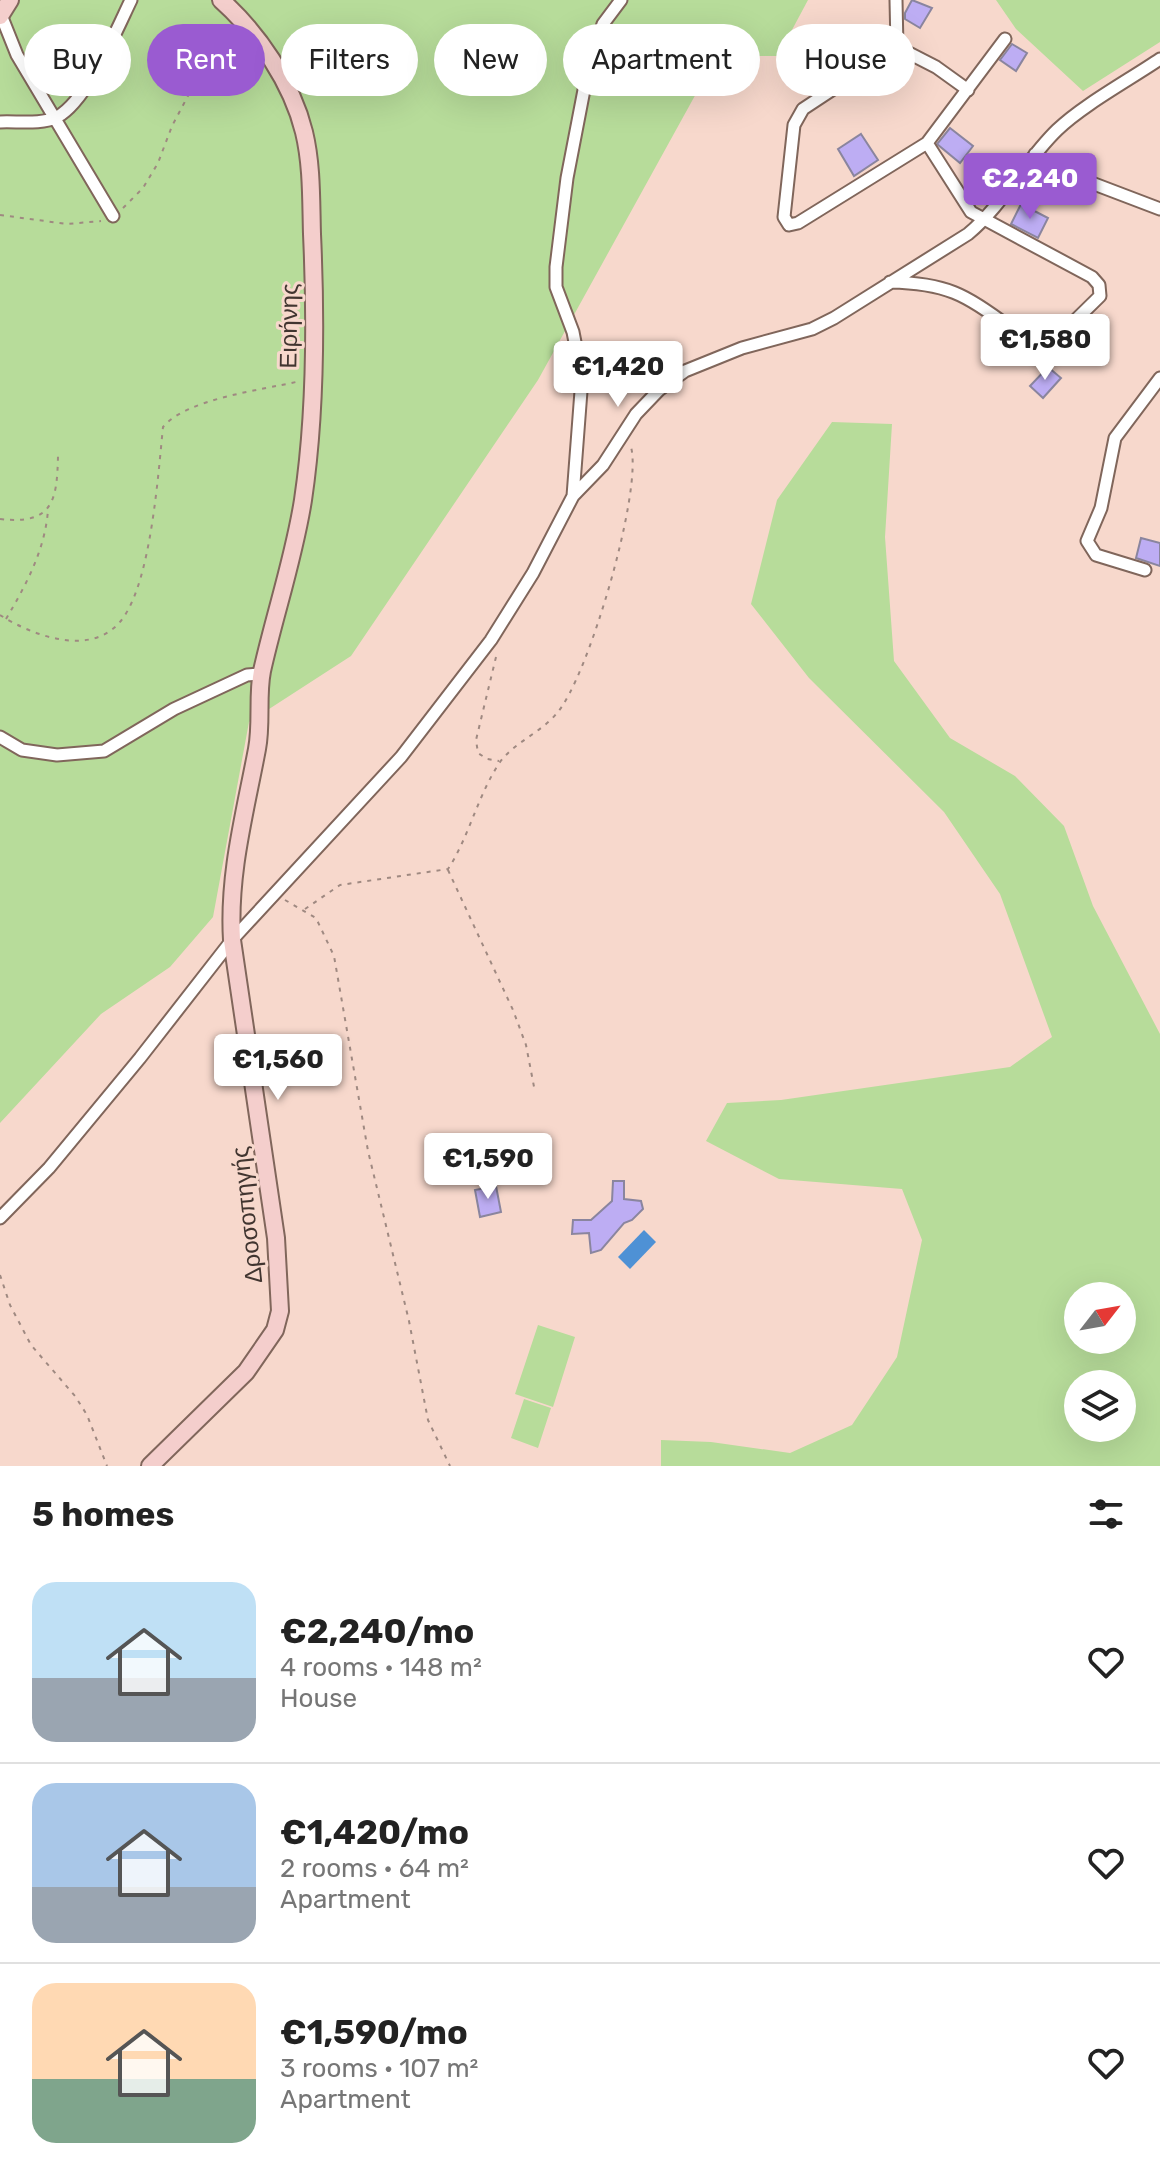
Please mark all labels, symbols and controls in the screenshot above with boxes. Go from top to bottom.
chip: Buy [24,24,131,96]
chip: Rent [147,24,265,96]
chip: Filters [281,24,418,96]
chip: New [434,24,547,96]
chip: Apartment [563,24,760,96]
chip: House [776,24,915,96]
pin: €2,240 [965,153,1095,221]
text: €2,240 [982,163,1078,194]
street label: Ειρήνης [274,283,304,369]
pin: €1,580 [980,314,1110,382]
text: €1,580 [999,324,1091,355]
pin: €1,420 [553,341,683,409]
text: €1,420 [572,351,664,382]
pin: €1,560 [213,1034,343,1102]
text: €1,560 [232,1044,324,1075]
pin: €1,590 [423,1133,553,1201]
text: €1,590 [442,1143,534,1174]
street label: Δροσοπηγής [226,1145,268,1285]
north arrow [1064,1282,1136,1354]
map controls [1064,1282,1136,1442]
button: layers [1064,1370,1136,1442]
icon: filters [1084,1492,1128,1536]
text: 5 homes [32,1494,174,1535]
text: €2,240/mo [280,1611,474,1652]
icon: home [96,1614,192,1710]
icon: heart [1084,1640,1128,1684]
text: 4 rooms · 148 m² [280,1652,482,1683]
text: House [280,1683,357,1714]
text: €1,420/mo [280,1812,469,1853]
icon: home [96,1815,192,1911]
icon: heart [1084,1841,1128,1885]
text: 2 rooms · 64 m² [280,1853,469,1884]
text: Apartment [280,1884,411,1915]
text: €1,590/mo [280,2012,468,2053]
icon: home [96,2015,192,2111]
icon: heart [1084,2041,1128,2085]
text: 3 rooms · 107 m² [280,2053,479,2084]
text: Apartment [280,2084,411,2115]

